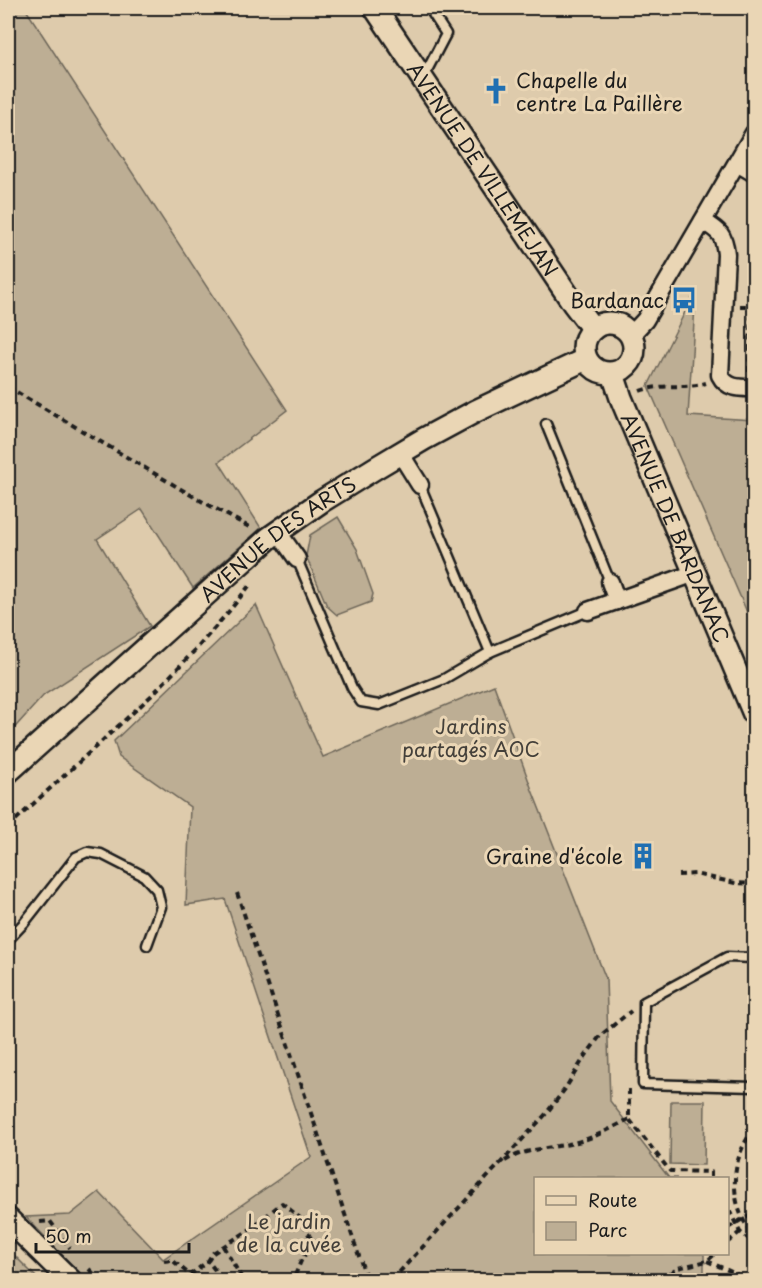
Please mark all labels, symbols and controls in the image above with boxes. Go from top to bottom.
street label: AVENUE DE VILLEMEJAN [400,56,566,282]
place label: Chapelle du centre La Paillère [516,65,683,118]
church icon: Chapelle du centre La Paillère [481,76,511,106]
place label: Bardanac [570,285,664,315]
bus stop icon: Bardanac [669,285,699,315]
street label: AVENUE DE BARDANAC [614,408,737,647]
street label: AVENUE DES ARTS [193,469,362,609]
park label: Jardins partagés AOC [402,711,540,764]
place label: Graine d'école [486,841,623,871]
building icon: Graine d'école [628,841,658,871]
legend [534,1177,729,1255]
text: Route [588,1186,638,1213]
park label: Le jardin de la cuvée [236,1206,342,1259]
scale bar [36,1216,189,1254]
text: Parc [588,1216,627,1243]
text: 50 m [45,1222,92,1249]

